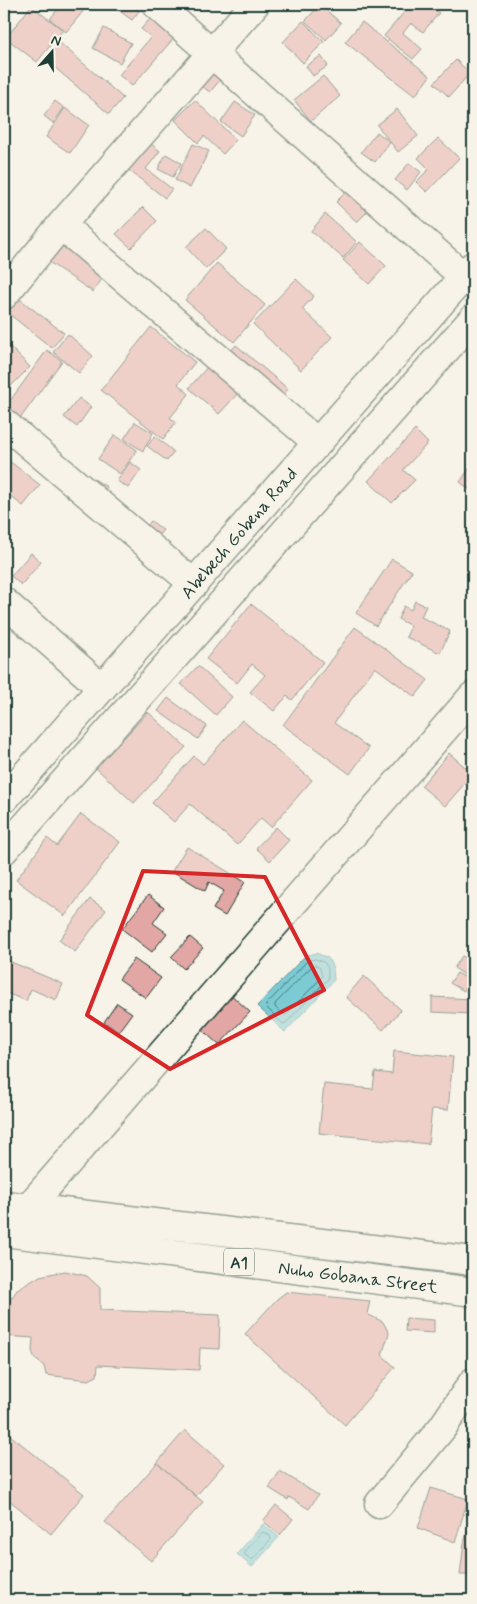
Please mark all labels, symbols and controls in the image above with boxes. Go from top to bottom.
north arrow [28,28,78,78]
text: N [49,31,64,51]
street label: Abebech Gobena Road [176,463,304,604]
road number: A1 [224,1248,254,1276]
street label: Nuho Gobana Street [277,1256,439,1300]

